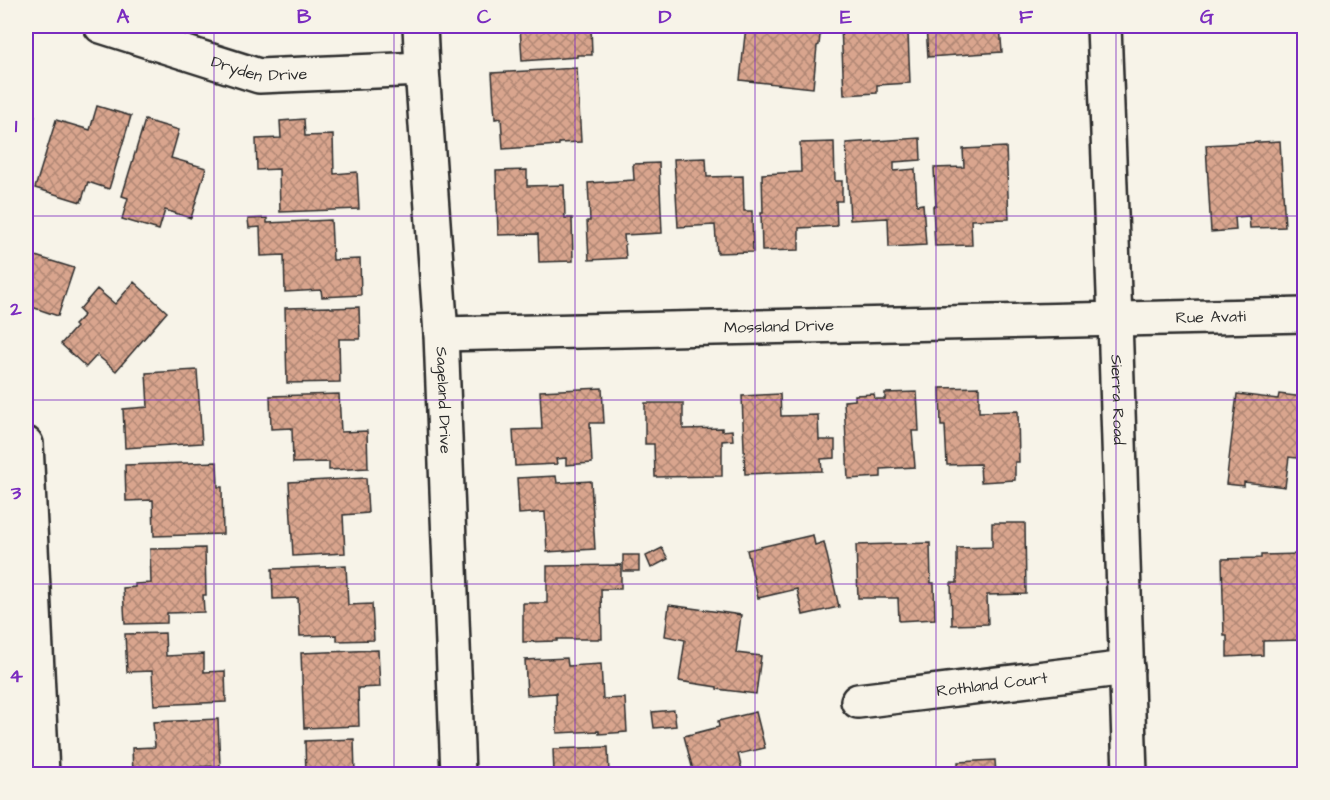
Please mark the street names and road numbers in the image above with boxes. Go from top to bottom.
street label: Dryden Drive [208,51,308,87]
street label: Rue Avati [1175,305,1247,329]
street label: Mossland Drive [724,314,835,339]
street label: Sageland Drive [430,346,457,455]
street label: Sierra Road [1105,354,1130,445]
street label: Rothland Court [935,667,1049,702]

